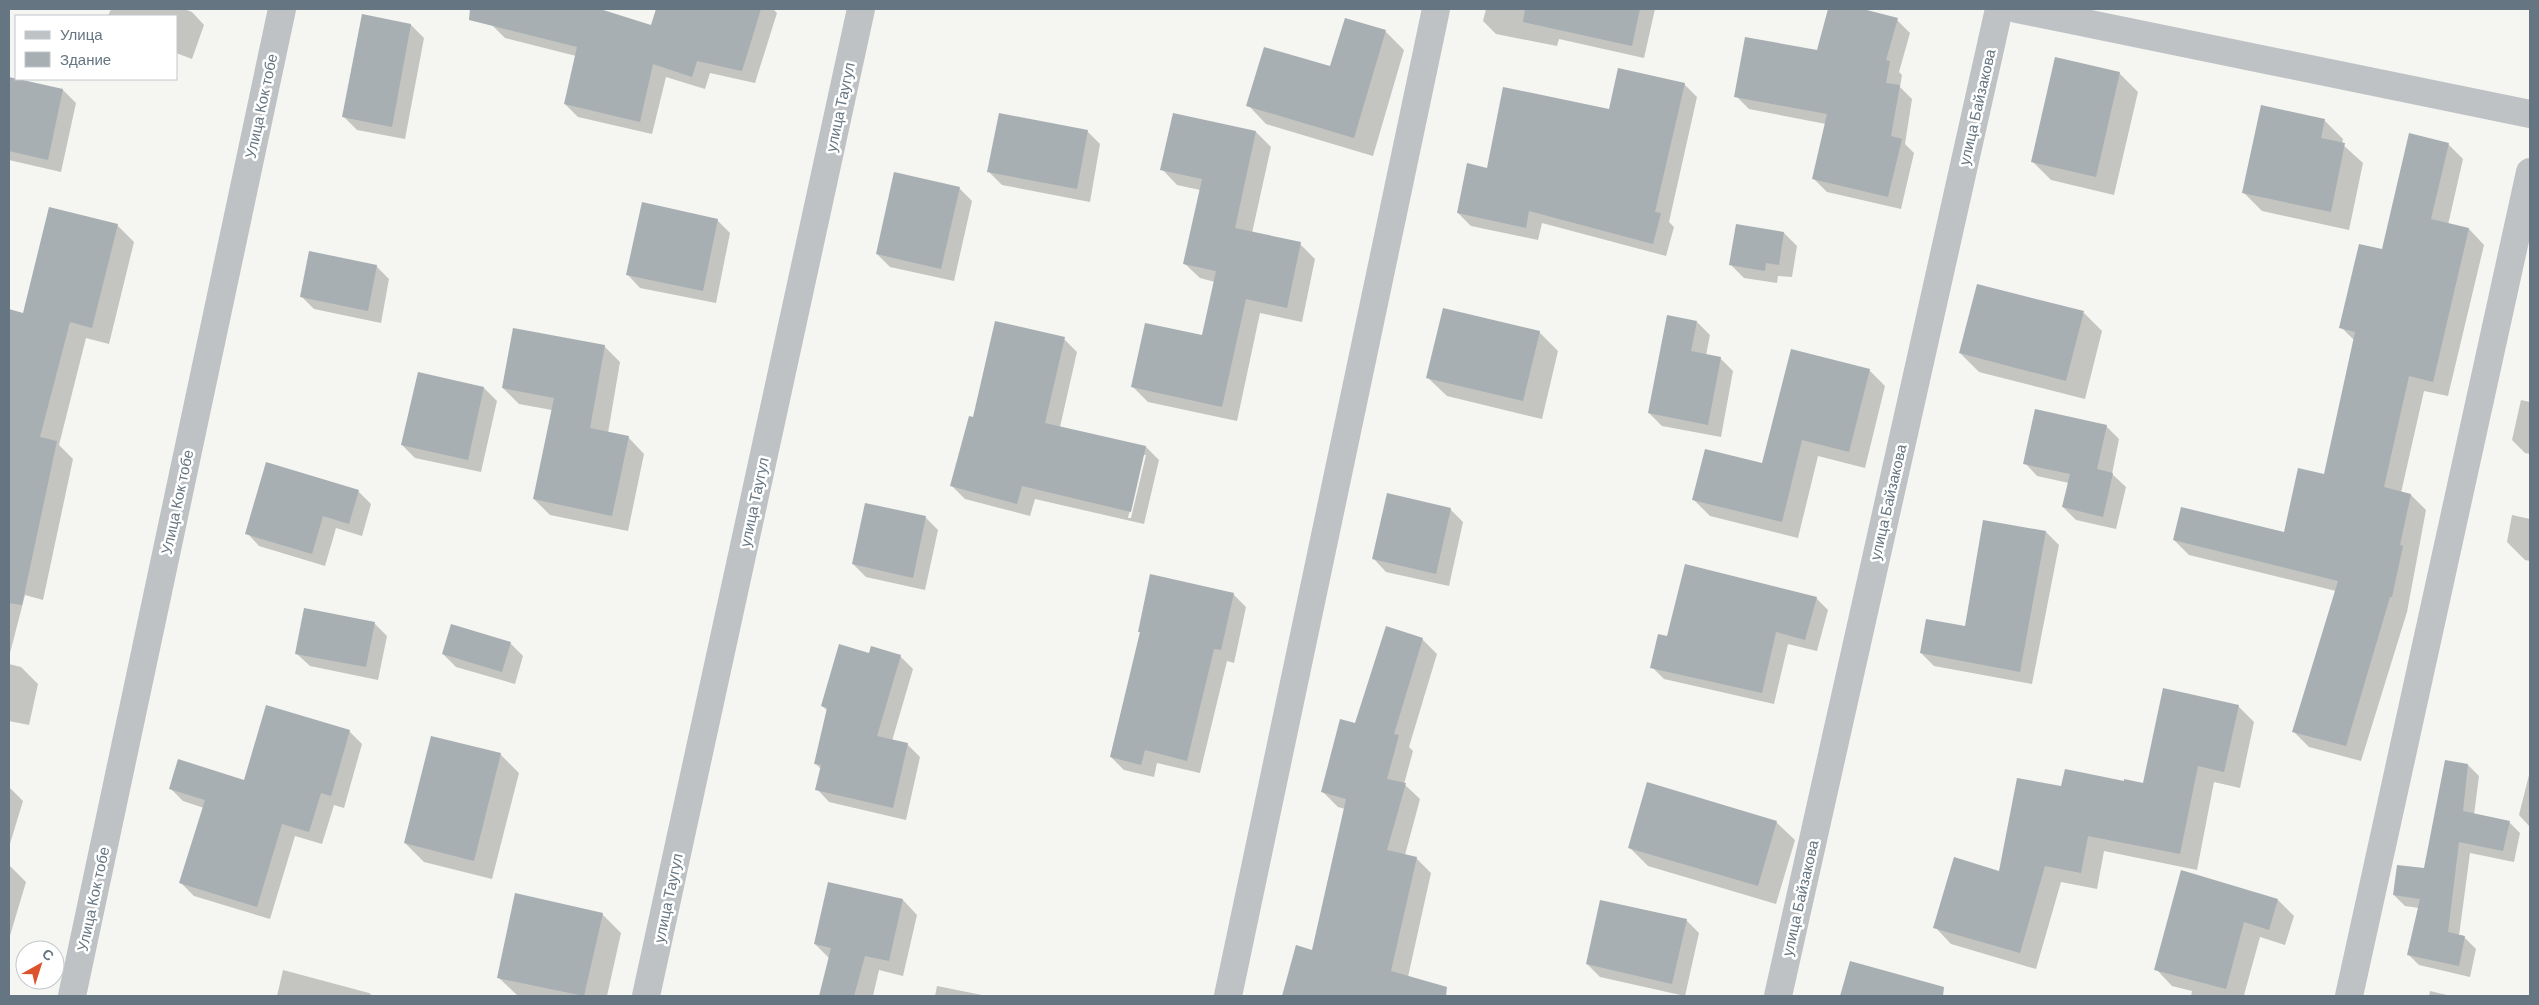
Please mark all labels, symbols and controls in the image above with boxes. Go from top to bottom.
legend [15,15,178,80]
text: Улица [60,26,103,43]
street label: улица Байзакова [1955,47,1999,167]
text: Здание [60,51,111,68]
street label: Улица Кок тобе [242,52,280,160]
street label: улица Таугул [822,61,858,153]
street label: улица Байзакова [1866,442,1910,562]
street label: Улица Кок тобе [158,448,196,556]
street label: улица Таугул [736,456,772,548]
street label: улица Байзакова [1778,838,1822,958]
street label: Улица Кок тобе [74,845,112,953]
street label: улица Таугул [650,852,686,944]
north arrow [15,940,65,990]
text: С [39,945,57,964]

